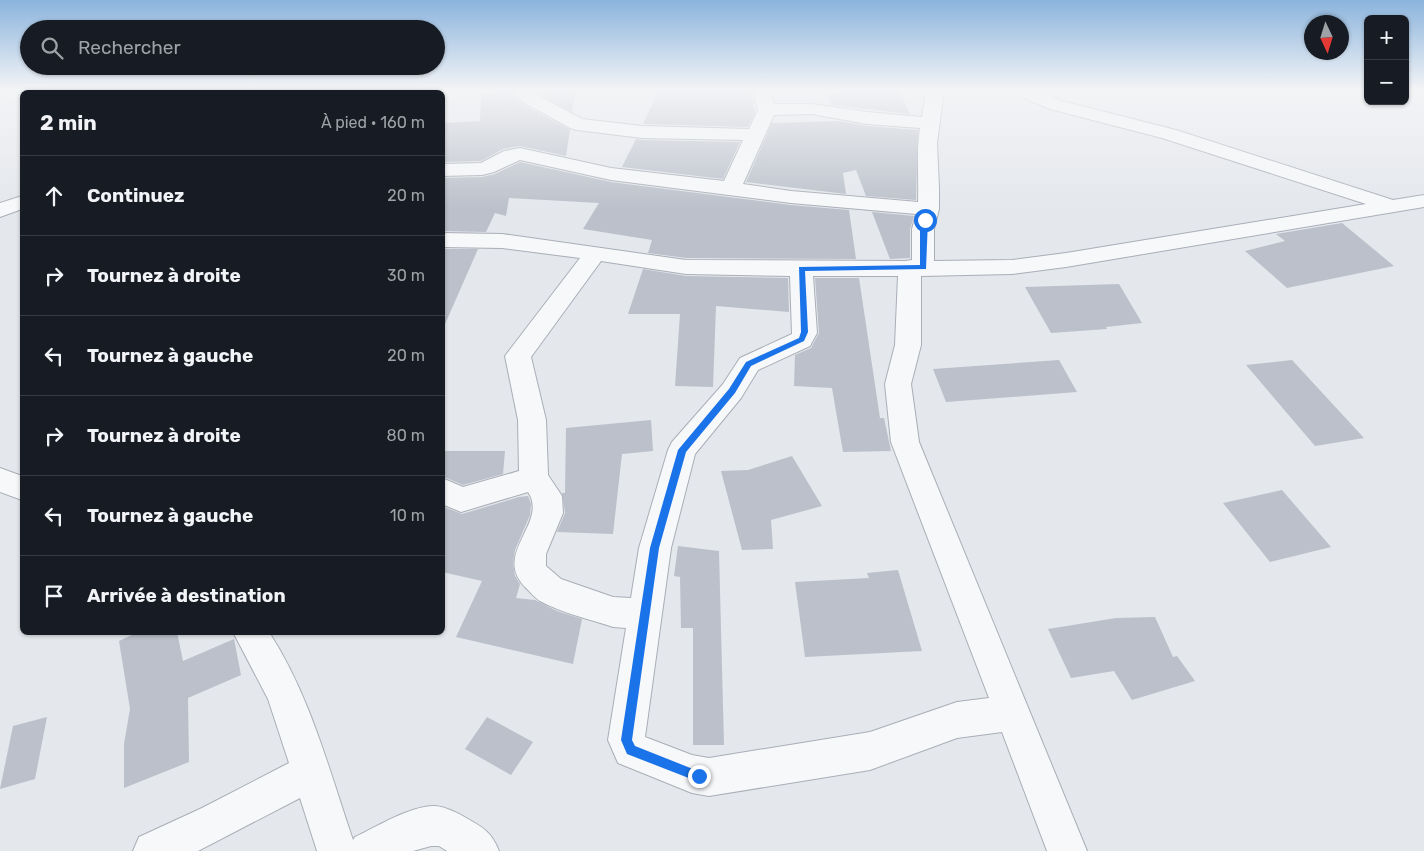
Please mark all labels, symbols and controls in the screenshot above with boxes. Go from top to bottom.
north arrow [1304,15,1349,60]
map controls [1364,15,1409,105]
button: + [1364,15,1409,60]
search box [20,20,445,75]
icon: search [38,34,66,62]
text: Rechercher [78,36,181,59]
button: − [1364,60,1409,105]
text: 2 min [40,110,97,135]
text: À pied · 160 m [321,113,425,132]
icon: ahead [40,182,68,210]
text: Continuez [87,184,185,207]
text: 20 m [387,186,425,205]
route start [914,209,937,232]
icon: right [40,262,68,290]
text: Tournez à droite [87,264,241,287]
text: 30 m [387,266,425,285]
icon: left [40,342,68,370]
text: Tournez à gauche [87,344,253,367]
text: 20 m [387,346,425,365]
icon: right [40,422,68,450]
text: Tournez à droite [87,424,241,447]
text: 80 m [387,426,425,445]
icon: left [40,502,68,530]
text: Tournez à gauche [87,504,253,527]
text: 10 m [390,506,425,525]
icon: arrive [40,582,68,610]
text: Arrivée à destination [87,584,286,607]
route end [688,765,711,788]

